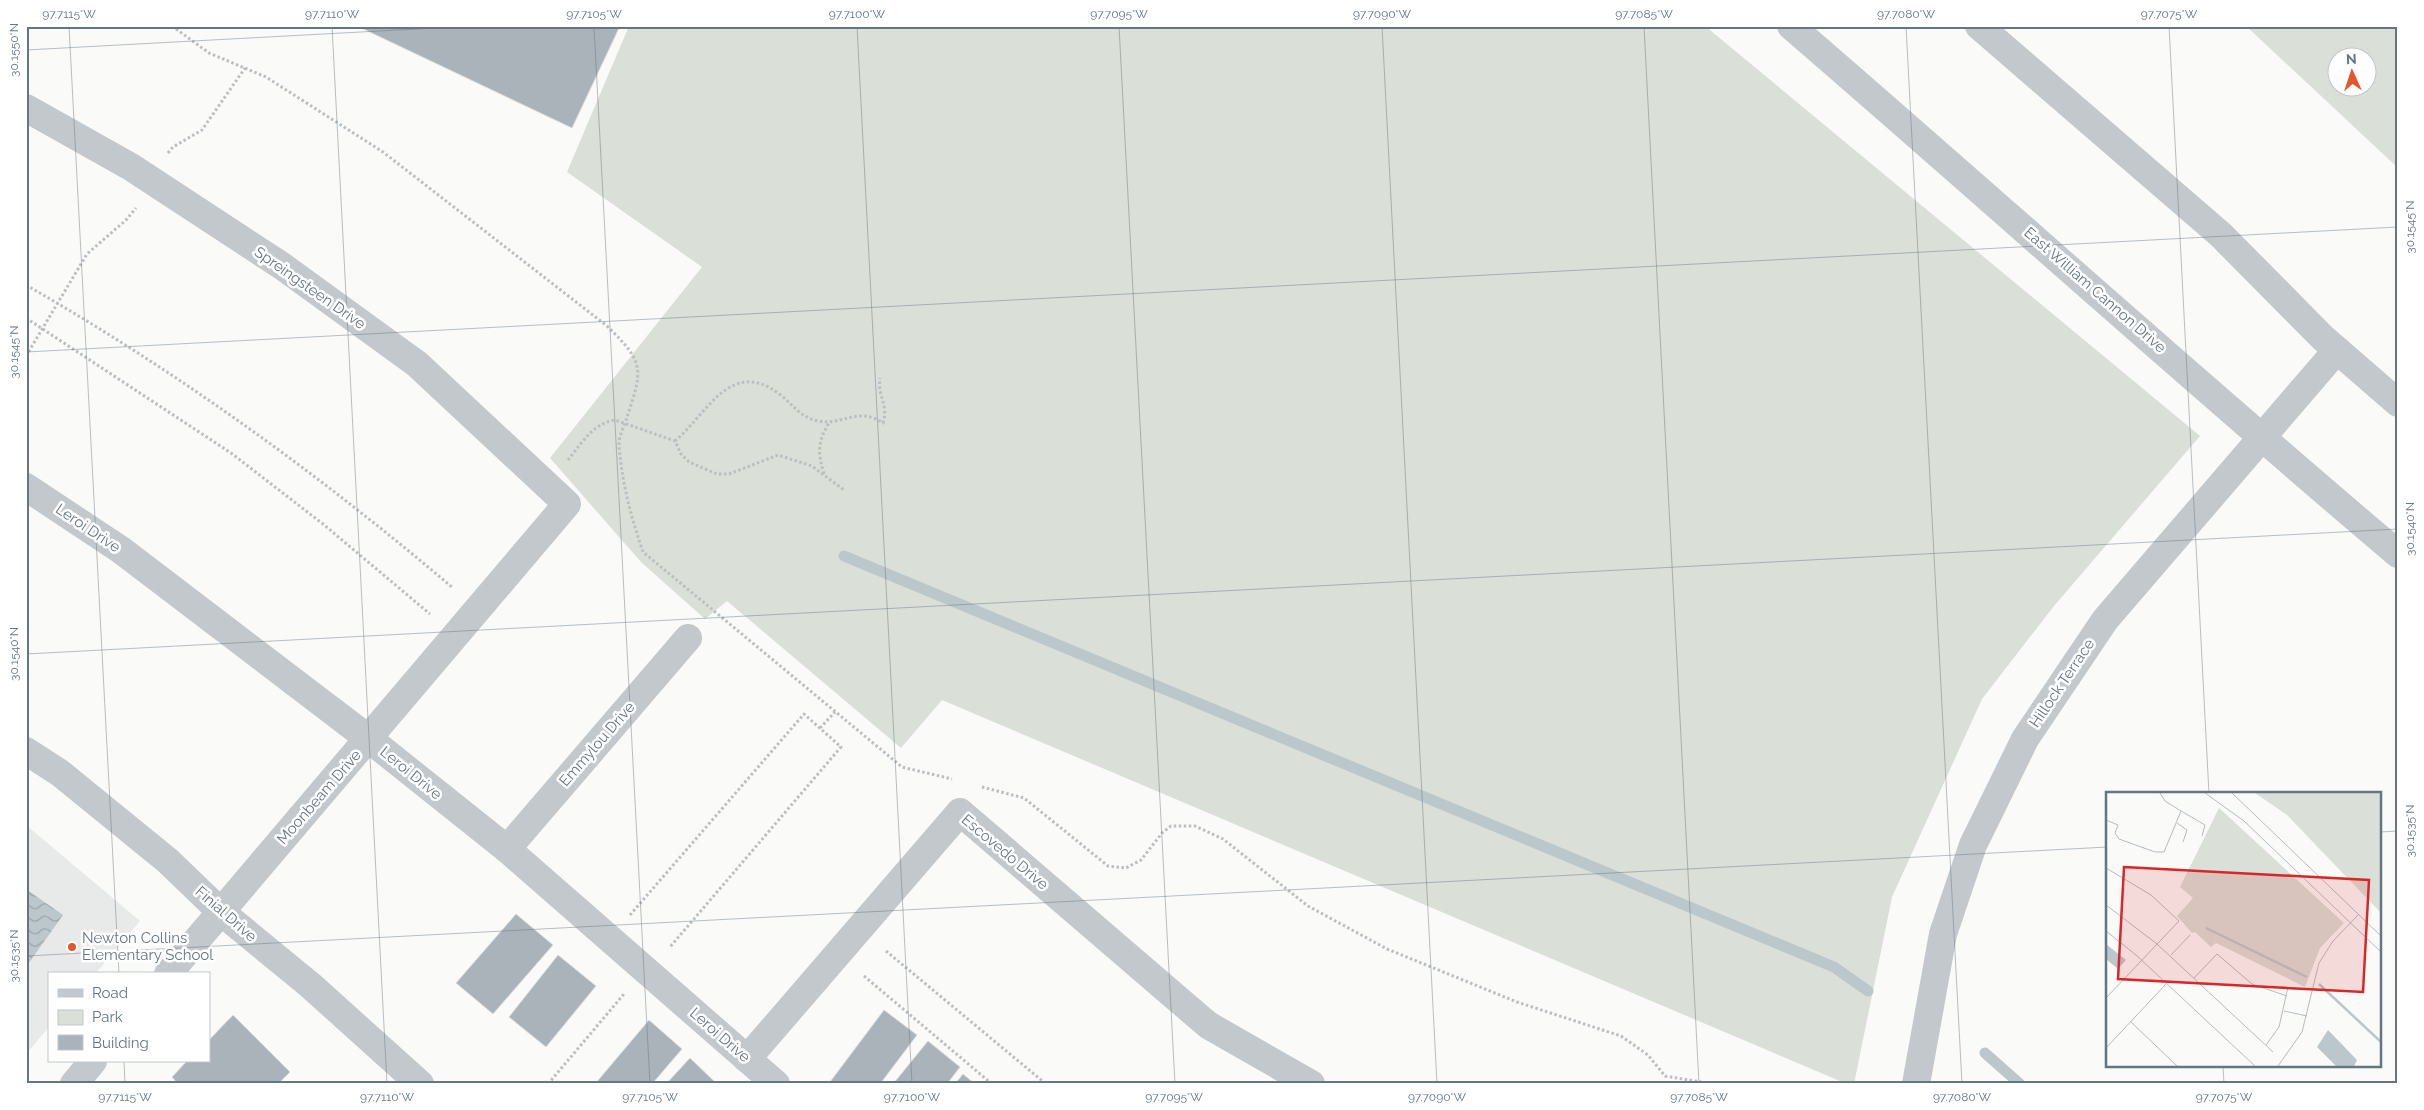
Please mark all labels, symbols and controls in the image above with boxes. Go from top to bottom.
text: 97.7115°W [42,7,96,21]
text: 97.7110°W [305,7,359,21]
text: 97.7105°W [566,7,622,21]
text: 97.7100°W [829,7,886,21]
text: 97.7095°W [1090,7,1148,21]
text: 97.7090°W [1353,7,1412,21]
text: 97.7085°W [1615,7,1673,21]
text: 97.7080°W [1877,7,1936,21]
text: 97.7075°W [2141,7,2198,21]
text: 30.1550°N [7,23,21,77]
north arrow [2326,48,2376,98]
text: N [2346,51,2357,67]
text: 30.1545°N [2403,200,2417,254]
street label: East William Cannon Drive [2020,223,2170,357]
street label: Spreingsteen Drive [251,243,369,333]
text: 30.1545°N [7,325,21,379]
street label: Leroi Drive [52,500,124,556]
text: 30.1540°N [2403,502,2417,556]
text: 30.1540°N [7,627,21,681]
street label: Hillock Terrace [2026,635,2098,731]
street label: Emmylou Drive [555,698,639,790]
street label: Leroi Drive [376,743,446,803]
street label: Moonbeam Drive [273,746,365,848]
inset map [2106,792,2382,1068]
text: 30.1535°N [2403,804,2417,858]
street label: Escovedo Drive [958,811,1052,894]
street label: Finial Drive [192,882,261,946]
text: 30.1535°N [7,929,21,983]
place label: Newton Collins Elementary School [82,929,214,964]
marker: Newton Collins Elementary School [66,941,78,953]
legend [48,972,210,1062]
text: Road [92,984,128,1002]
street label: Leroi Drive [686,1004,754,1066]
text: Park [92,1008,123,1026]
text: Building [92,1034,149,1052]
text: 97.7115°W [98,1090,152,1104]
text: 97.7110°W [360,1090,414,1104]
text: 97.7105°W [622,1090,678,1104]
text: 97.7100°W [884,1090,941,1104]
text: 97.7095°W [1145,1090,1203,1104]
text: 97.7090°W [1408,1090,1467,1104]
text: 97.7085°W [1670,1090,1728,1104]
text: 97.7080°W [1933,1090,1992,1104]
text: 97.7075°W [2196,1090,2253,1104]

